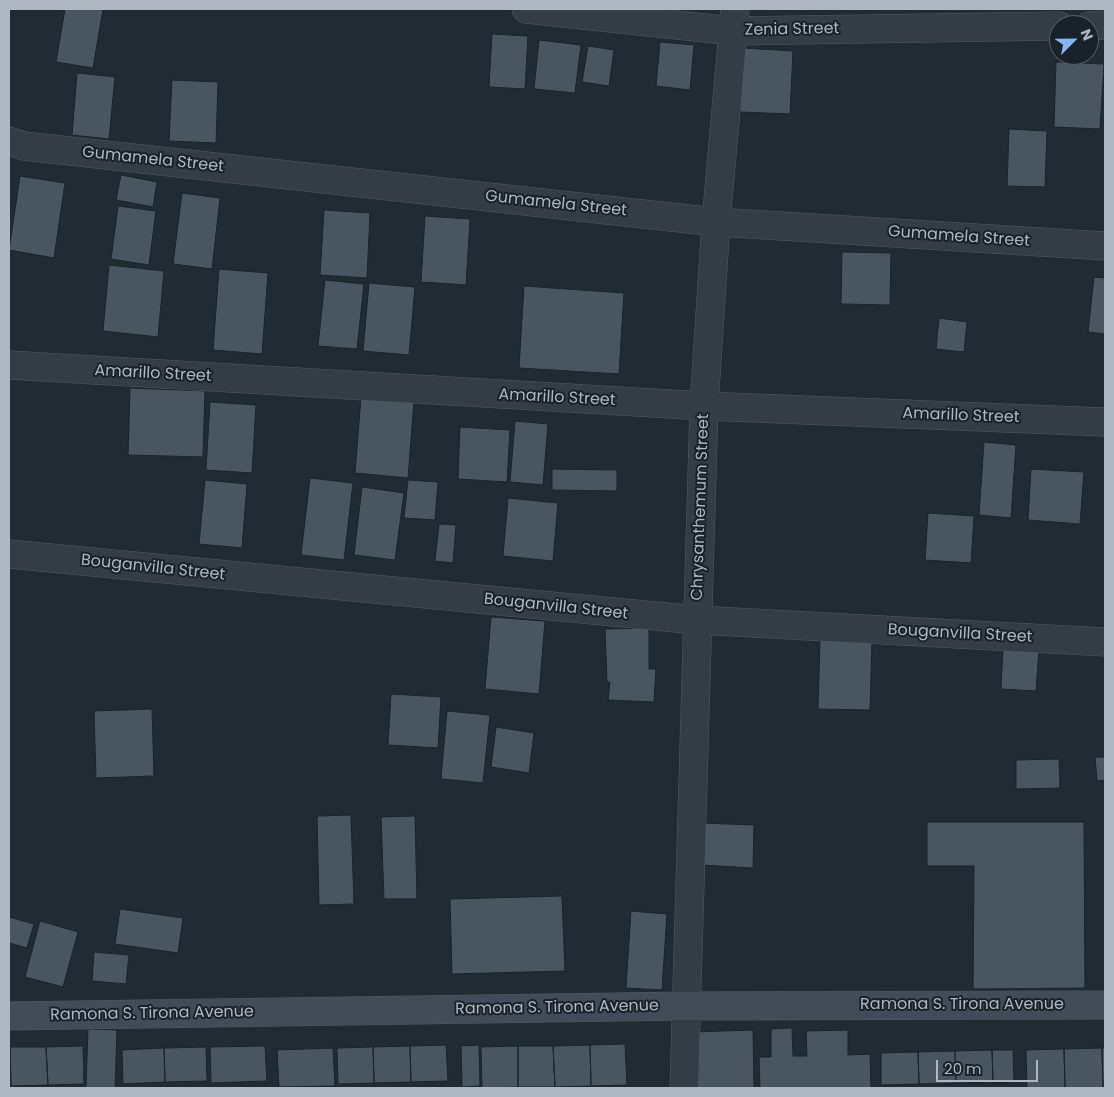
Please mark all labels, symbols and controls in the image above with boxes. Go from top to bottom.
north arrow [1049,15,1099,65]
street label: Zenia Street [744,20,840,40]
text: N [1076,26,1098,43]
street label: Gumamela Street [81,143,225,177]
street label: Gumamela Street [484,187,628,221]
street label: Gumamela Street [887,222,1031,252]
street label: Amarillo Street [94,361,212,387]
street label: Amarillo Street [498,385,616,411]
street label: Amarillo Street [902,404,1020,428]
street label: Chrysanthemum Street [688,413,714,601]
street label: Bouganvilla Street [80,551,226,585]
street label: Bouganvilla Street [483,590,629,624]
street label: Bouganvilla Street [887,621,1033,647]
street label: Ramona S. Tirona Avenue [860,995,1064,1015]
street label: Ramona S. Tirona Avenue [455,997,659,1019]
street label: Ramona S. Tirona Avenue [50,1003,254,1025]
scale bar [939,1050,1042,1082]
text: 20 m [944,1058,982,1079]

